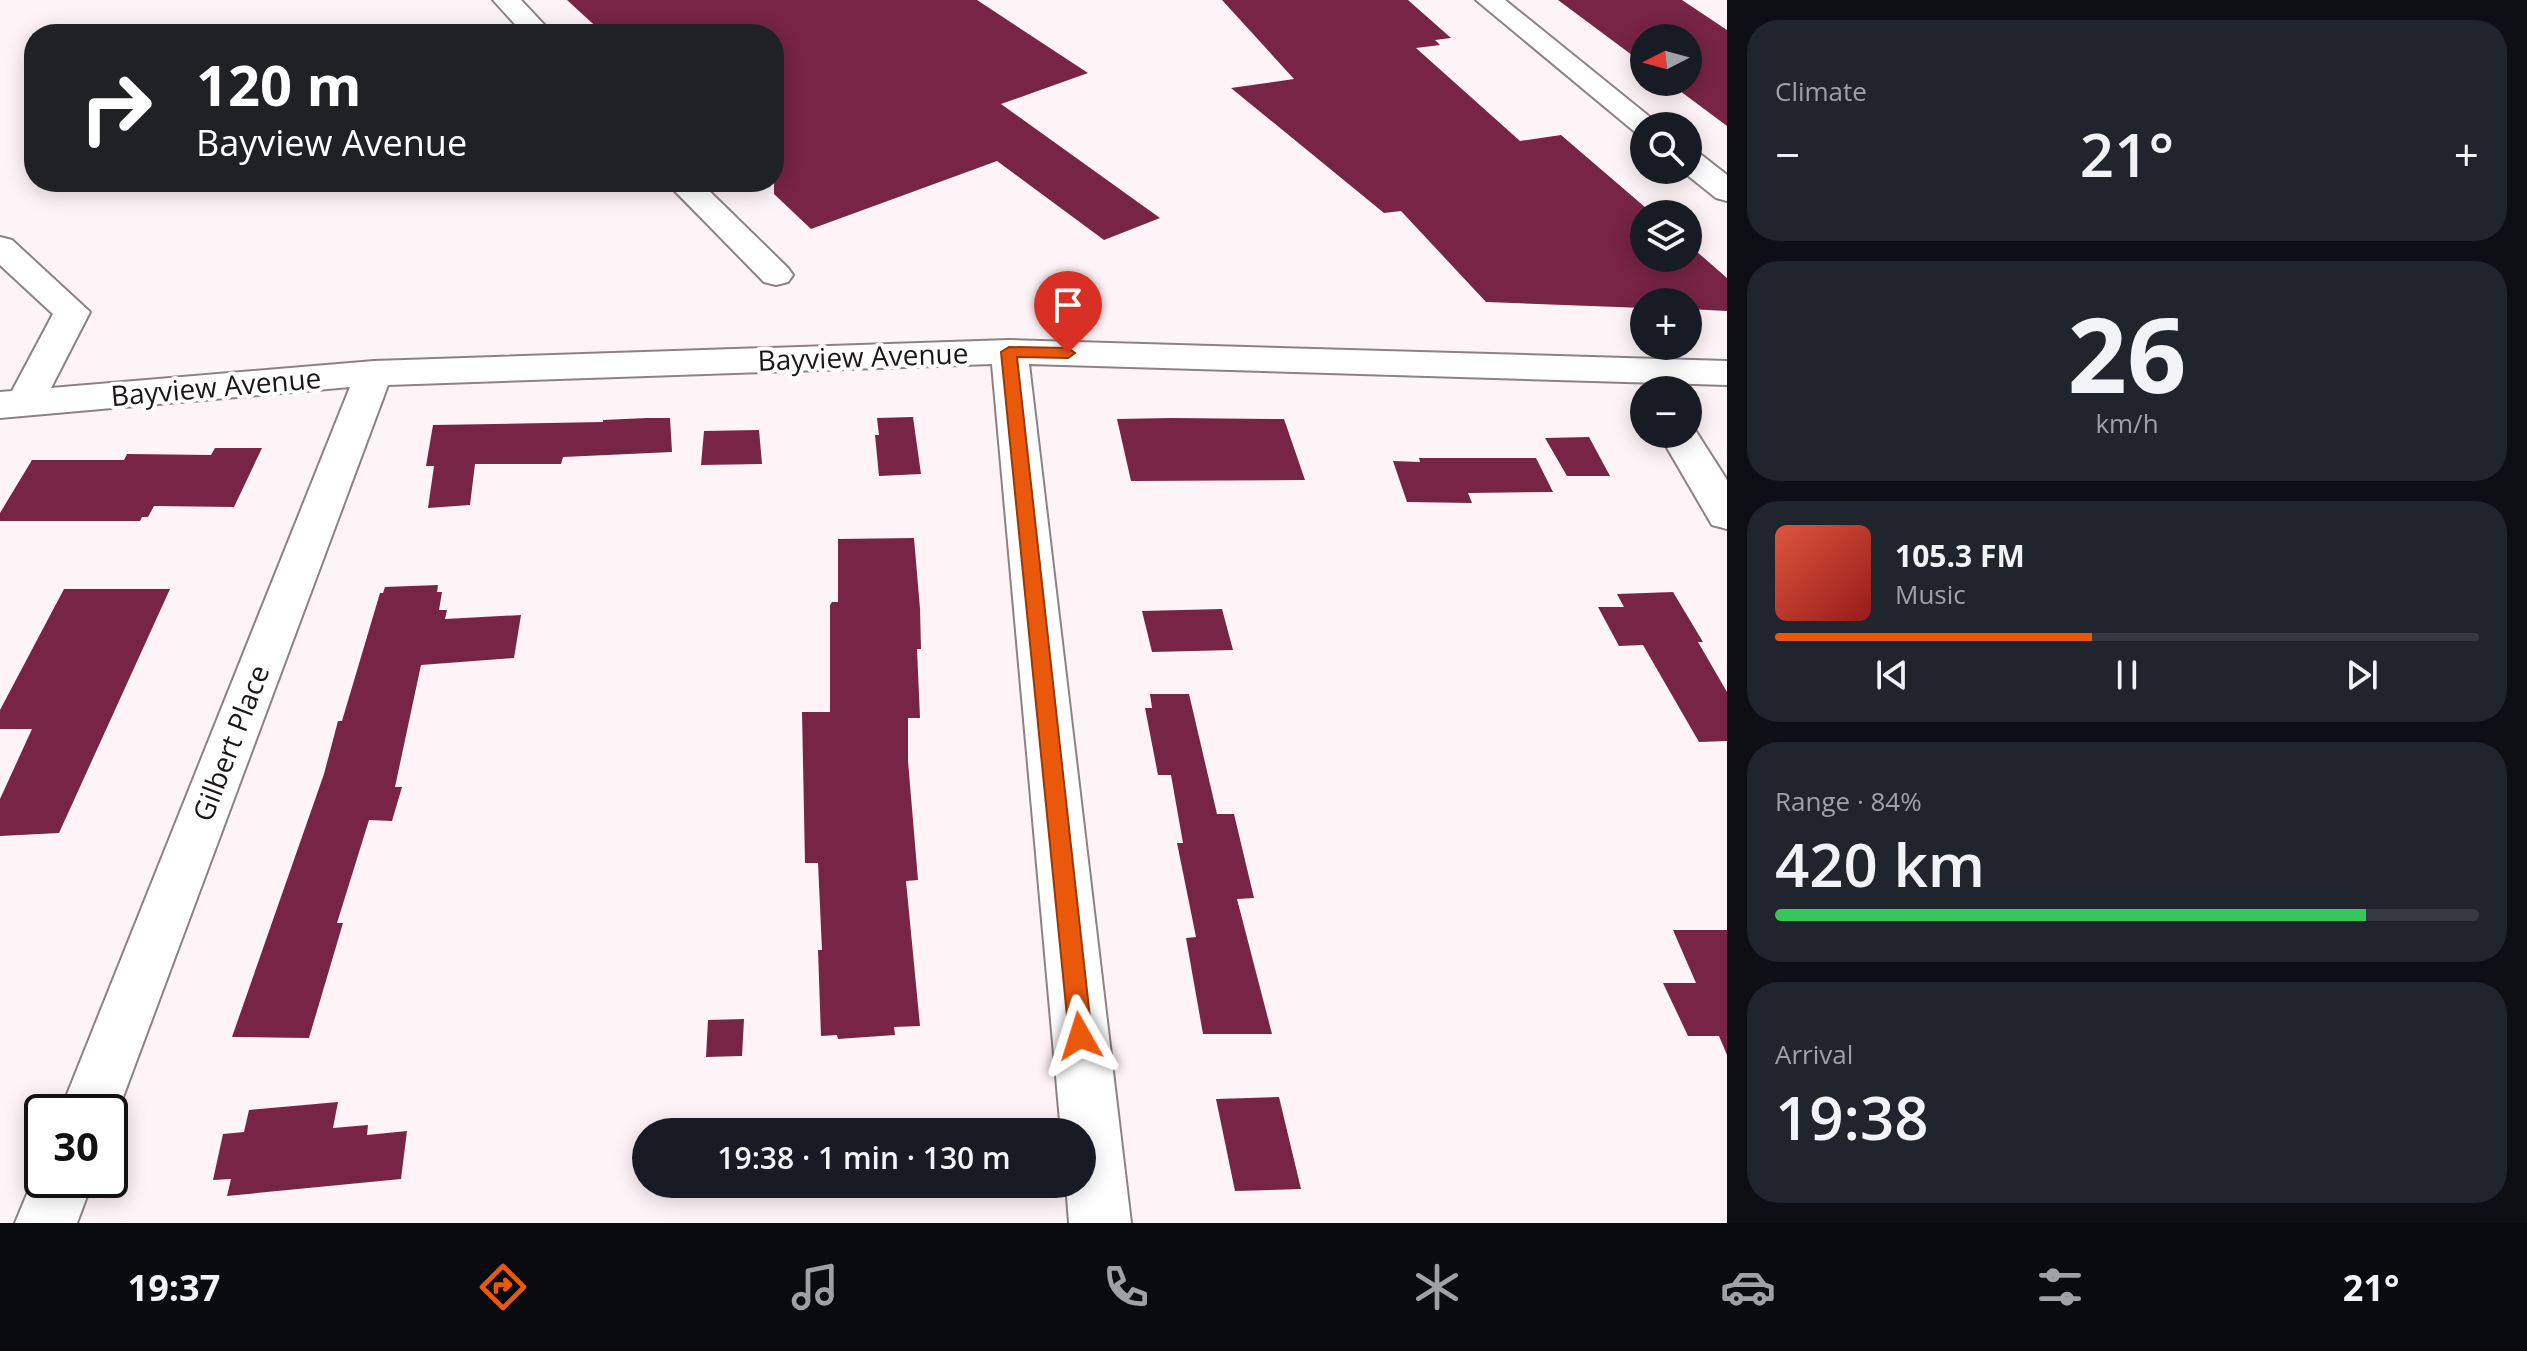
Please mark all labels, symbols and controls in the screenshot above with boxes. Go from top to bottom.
north arrow [1630,24,1702,96]
map controls [1630,24,1702,448]
text: 120 m [196,46,362,122]
icon: right [64,56,168,160]
text: Climate [1775,73,1867,109]
button: search [1630,112,1702,184]
text: 21° [2080,113,2174,195]
text: Bayview Avenue [196,118,467,167]
text: − [1775,124,1800,184]
text: + [2454,124,2479,184]
button: layers [1630,200,1702,272]
pin [1034,271,1102,353]
text: 26 [2068,282,2186,423]
icon: arrive [1046,283,1090,327]
button: + [1630,288,1702,360]
street label: Bayview Avenue [757,333,969,379]
street label: Bayview Avenue [109,358,323,414]
button: − [1630,376,1702,448]
text: km/h [2095,405,2159,441]
text: 105.3 FM [1895,535,2025,576]
text: Music [1895,576,1966,612]
icon: previous [1870,653,1914,697]
icon: pause [2105,653,2149,697]
icon: next [2340,653,2384,697]
street label: Gilbert Place [183,659,277,826]
text: Range · 84% [1775,783,1922,819]
text: 420 km [1775,823,1985,905]
position arrow [1038,994,1122,1078]
text: Arrival [1775,1036,1853,1072]
text: 19:38 [1775,1076,1929,1158]
speed limit sign: 30 [24,1094,128,1198]
text: 19:38 · 1 min · 130 m [717,1137,1011,1178]
icon: directions [475,1259,531,1315]
icon: music [787,1259,843,1315]
icon: phone [1098,1259,1154,1315]
icon: climate [1409,1259,1465,1315]
icon: car [1720,1259,1776,1315]
icon: filters [2032,1259,2088,1315]
text: 19:37 [128,1263,220,1312]
text: 21° [2343,1263,2399,1312]

